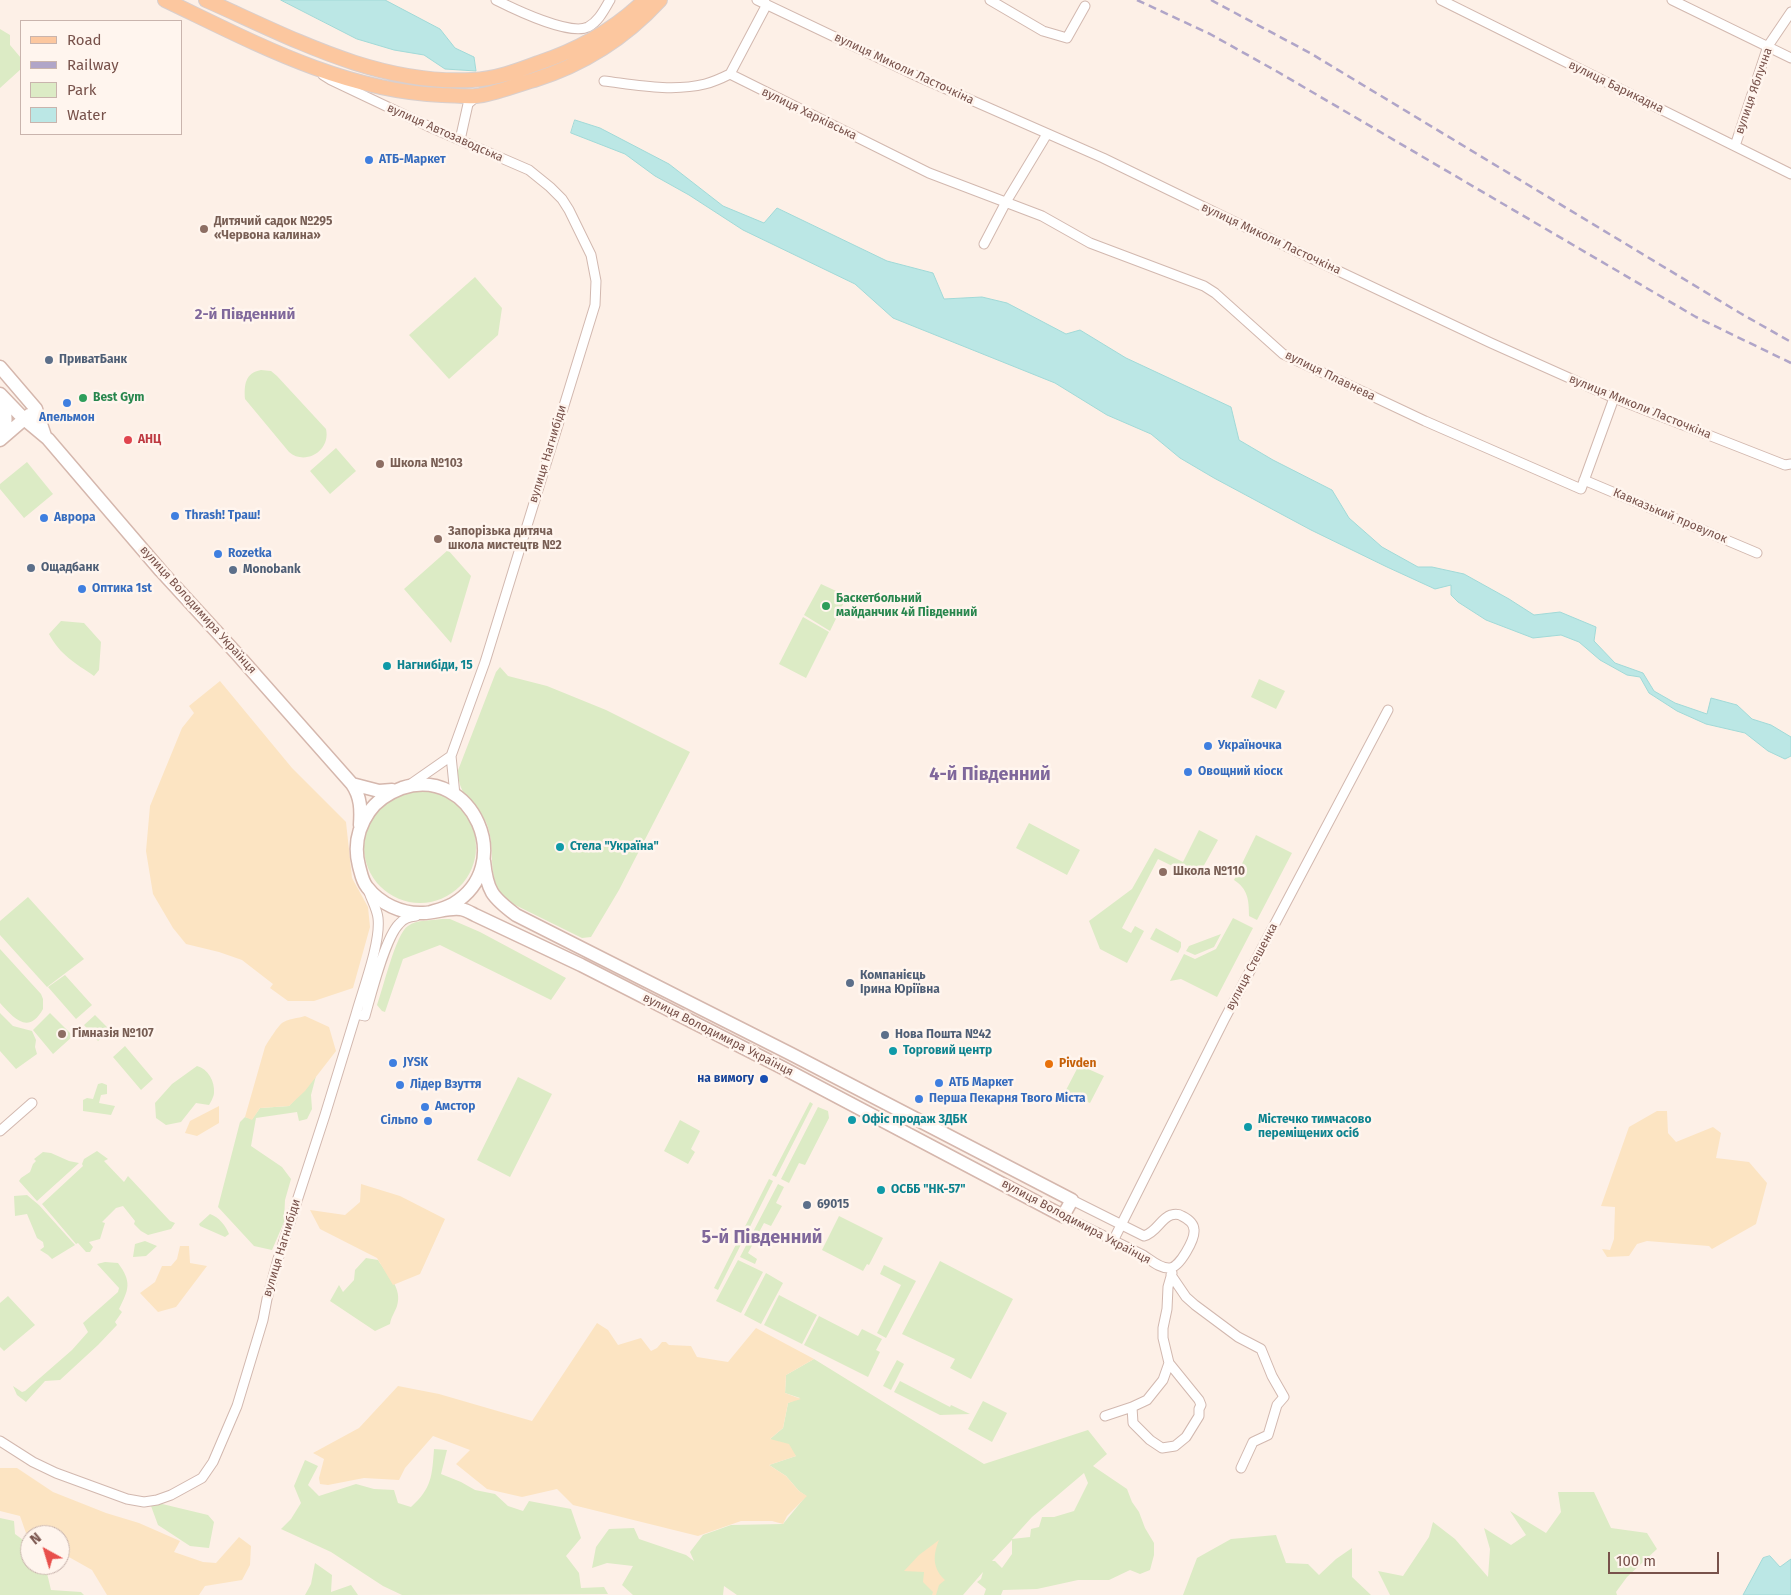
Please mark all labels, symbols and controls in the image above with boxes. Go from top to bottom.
legend [20,20,182,135]
street label: вулиця Миколи Ласточкіна [832,30,976,108]
text: Road [67,31,102,49]
street label: вулиця Яблучна [1732,46,1776,136]
text: Railway [67,56,119,74]
street label: вулиця Барикадна [1566,58,1666,116]
text: Park [67,81,97,99]
street label: вулиця Харківська [759,85,859,143]
street label: вулиця Автозаводська [385,101,505,165]
text: Water [67,106,106,124]
place label: АТБ-Маркет [379,153,446,167]
marker: АТБ-Маркет [363,154,375,166]
street label: вулиця Миколи Ласточкіна [1199,200,1343,278]
place label: Дитячий садок №295 «Червона калина» [214,215,332,243]
marker: Дитячий садок №295 «Червона калина» [198,223,210,235]
district label: 2-й Південний [195,306,295,324]
street label: вулиця Плавнева [1283,348,1377,404]
place label: ПриватБанк [59,353,127,367]
marker: ПриватБанк [43,354,55,366]
street label: вулиця Миколи Ласточкіна [1567,372,1713,442]
place label: Best Gym [93,391,144,405]
marker: Best Gym [77,392,89,404]
marker: Апельмон [61,397,73,409]
street label: вулиця Нагнибіди [526,403,570,505]
place label: Апельмон [39,411,95,425]
place label: АНЦ [138,433,161,447]
marker: АНЦ [122,434,134,446]
place label: Школа №103 [390,457,463,471]
marker: Школа №103 [374,458,386,470]
street label: Кавказький провулок [1611,485,1729,547]
place label: Thrash! Траш! [185,509,260,523]
marker: Thrash! Траш! [169,510,181,522]
place label: Аврора [54,511,96,525]
marker: Аврора [38,512,50,524]
place label: Запорізька дитяча школа мистецтв №2 [448,525,562,553]
marker: Запорізька дитяча школа мистецтв №2 [432,533,444,545]
street label: вулиця Володимира Українця [137,543,259,677]
place label: Rozetka [228,547,272,561]
marker: Rozetka [212,548,224,560]
place label: Ощадбанк [41,561,99,575]
marker: Ощадбанк [25,562,37,574]
place label: Monobank [243,563,301,577]
marker: Monobank [227,564,239,576]
place label: Оптика 1st [92,582,152,596]
marker: Оптика 1st [76,583,88,595]
place label: Баскетбольний майданчик 4й Південний [836,592,977,620]
marker: Баскетбольний майданчик 4й Південний [820,600,832,612]
place label: Нагнибіди, 15 [397,659,473,673]
marker: Нагнибіди, 15 [381,660,393,672]
place label: Україночка [1218,739,1282,753]
marker: Україночка [1202,740,1214,752]
district label: 4-й Південний [929,764,1051,786]
place label: Овощний кіоск [1198,765,1283,779]
marker: Овощний кіоск [1182,766,1194,778]
place label: Стела "Україна" [570,840,659,854]
marker: Стела "Україна" [554,841,566,853]
place label: Школа №110 [1173,865,1245,879]
marker: Школа №110 [1157,866,1169,878]
street label: вулиця Стешенка [1223,921,1281,1013]
place label: Компанієць Ірина Юріївна [860,969,940,997]
marker: Компанієць Ірина Юріївна [844,977,856,989]
street label: вулиця Володимира Українця [640,991,796,1079]
place label: Гімназія №107 [72,1027,154,1041]
marker: Гімназія №107 [56,1028,68,1040]
place label: Нова Пошта №42 [895,1028,991,1042]
marker: Нова Пошта №42 [879,1029,891,1041]
place label: Торговий центр [903,1044,992,1058]
marker: Торговий центр [887,1045,899,1057]
place label: JYSK [403,1056,428,1070]
marker: JYSK [387,1057,399,1069]
place label: Pivden [1059,1057,1096,1071]
marker: Pivden [1043,1058,1055,1070]
place label: на вимогу [697,1072,754,1086]
marker: на вимогу [758,1073,770,1085]
place label: АТБ Маркет [949,1076,1014,1090]
marker: АТБ Маркет [933,1077,945,1089]
place label: Лідер Взуття [410,1078,482,1092]
marker: Лідер Взуття [394,1079,406,1091]
place label: Перша Пекарня Твого Міста [929,1092,1086,1106]
marker: Перша Пекарня Твого Міста [913,1093,925,1105]
place label: Амстор [435,1100,475,1114]
marker: Амстор [419,1101,431,1113]
place label: Офіс продаж ЗДБК [862,1113,967,1127]
place label: Містечко тимчасово переміщених осіб [1258,1113,1371,1141]
place label: Сільпо [381,1114,418,1128]
marker: Офіс продаж ЗДБК [846,1114,858,1126]
marker: Сільпо [422,1115,434,1127]
marker: Містечко тимчасово переміщених осіб [1242,1121,1254,1133]
street label: вулиця Володимира Українця [999,1176,1153,1268]
place label: ОСББ "НК-57" [891,1183,966,1197]
marker: ОСББ "НК-57" [875,1184,887,1196]
street label: вулиця Нагнибіди [260,1197,304,1299]
place label: 69015 [817,1198,849,1212]
marker: 69015 [801,1199,813,1211]
district label: 5-й Південний [702,1227,822,1249]
north arrow [20,1525,70,1575]
text: N [27,1529,45,1548]
scale bar [1611,1542,1722,1574]
text: 100 m [1616,1552,1656,1570]

